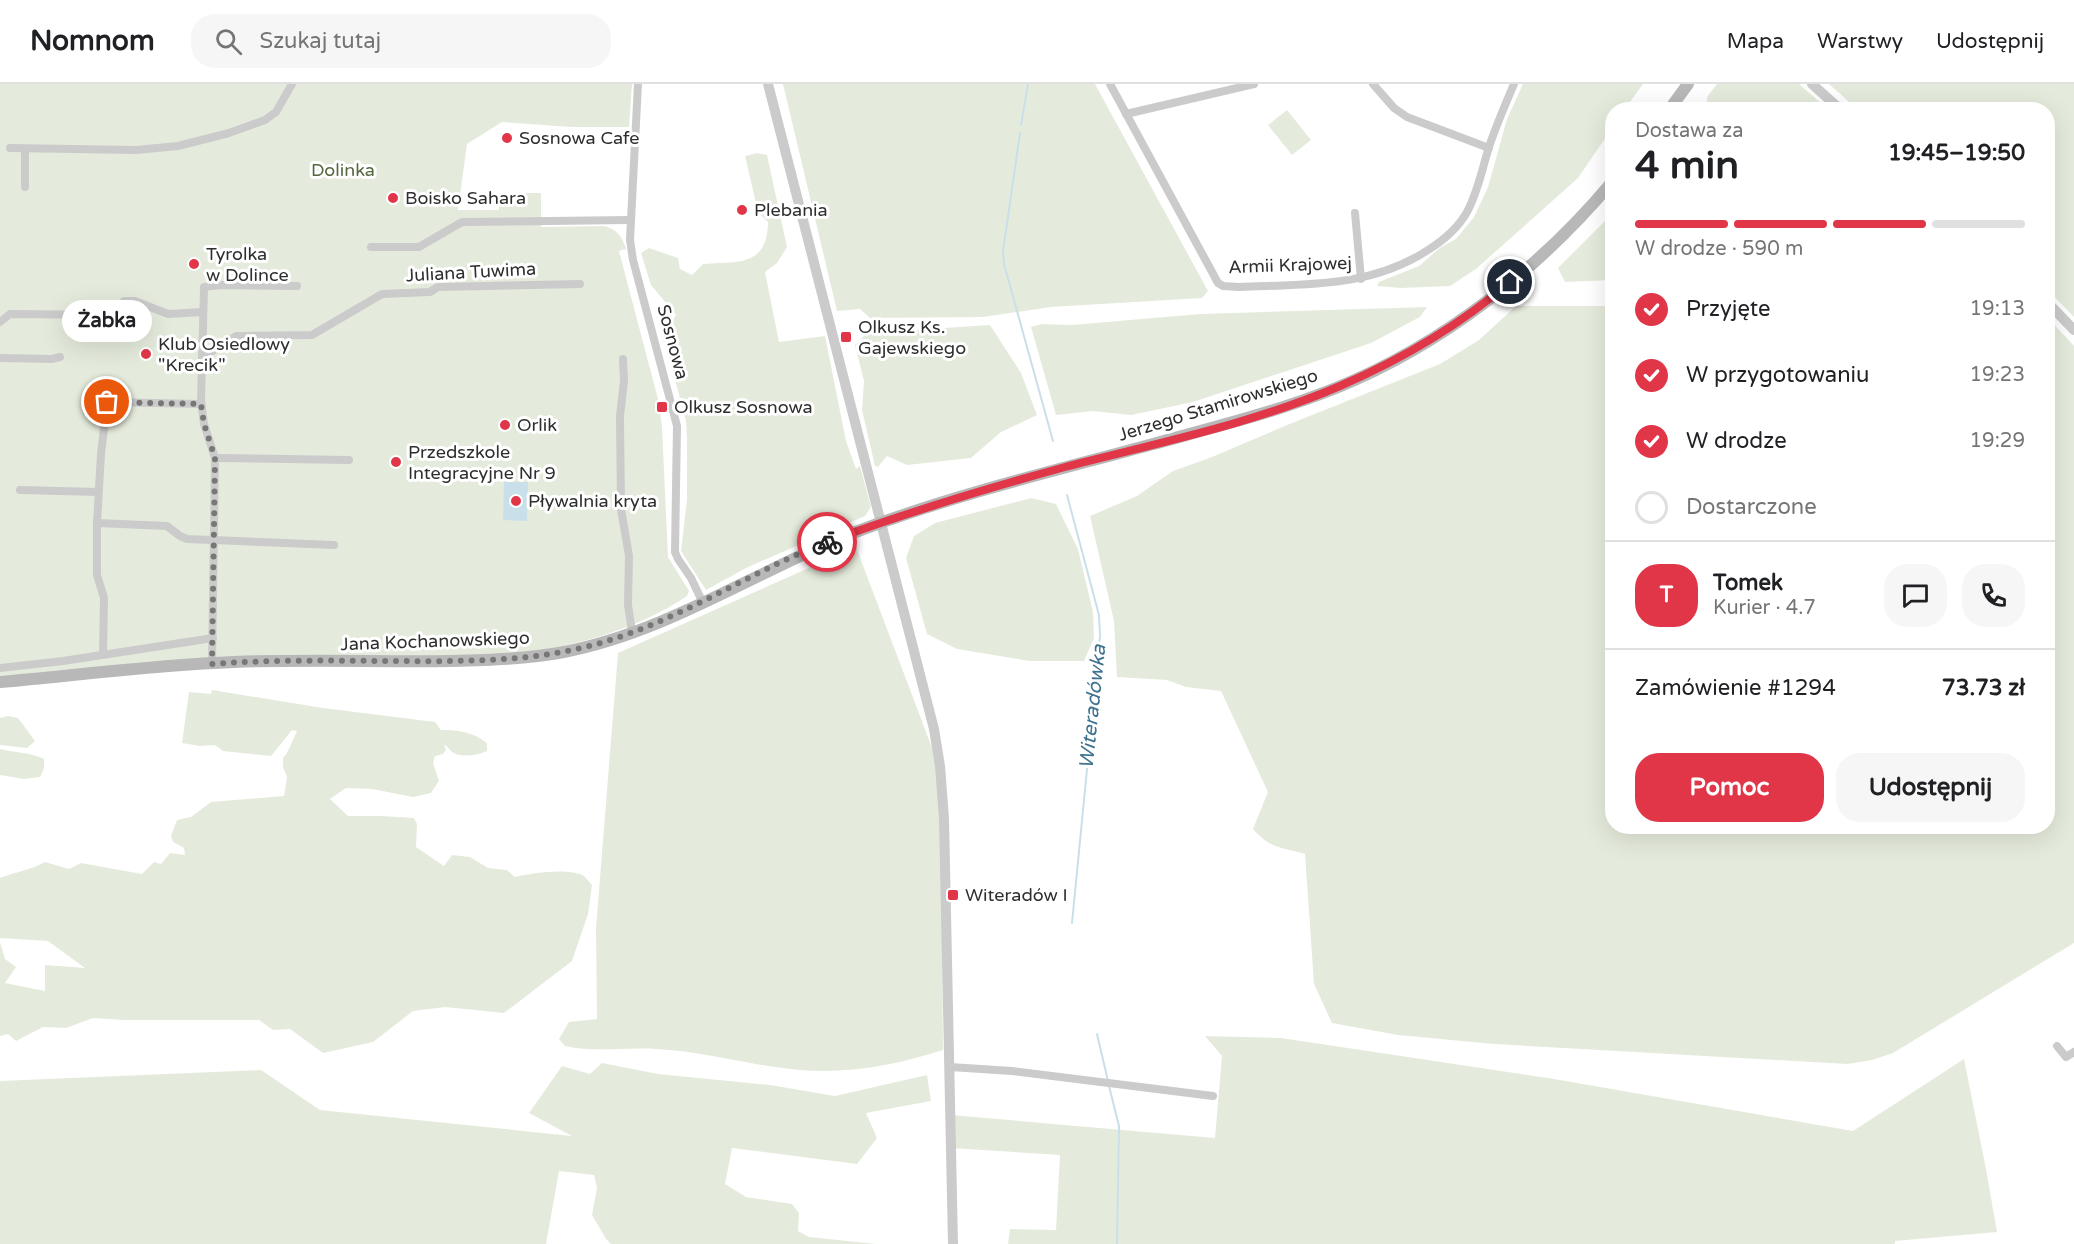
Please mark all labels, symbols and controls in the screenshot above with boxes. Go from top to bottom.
search box [191,14,611,68]
text: Nomnom [30,24,155,58]
icon: search [212,25,245,58]
text: Szukaj tutaj [260,28,381,54]
text: Mapa [1727,29,1784,54]
text: Warstwy [1817,29,1903,54]
text: Udostępnij [1936,29,2044,54]
text: Dostawa za [1635,119,1743,143]
place label: Sosnowa Cafe [519,127,639,149]
marker: Sosnowa Cafe [500,131,514,145]
text: 19:45–19:50 [1888,140,2025,166]
text: 4 min [1635,142,1739,189]
park label: Dolinka [311,159,375,181]
place label: Boisko Sahara [405,187,526,209]
marker: Boisko Sahara [386,191,400,205]
place label: Plebania [754,199,828,221]
marker: Plebania [735,203,749,217]
text: W drodze · 590 m [1635,237,1803,261]
place label: Tyrolka w Dolince [206,243,289,286]
street label: Armii Krajowej [1228,252,1352,278]
pin [1484,256,1535,307]
marker: Tyrolka w Dolince [187,257,201,271]
street label: Juliana Tuwima [405,258,537,286]
icon: home [1493,265,1526,298]
icon: check [1635,293,1668,326]
text: Przyjęte [1686,296,1771,322]
text: 19:13 [1970,297,2025,321]
callout: Żabka [62,300,152,342]
street label: Sosnowa [652,302,694,382]
text: Żabka [78,309,136,333]
place label: Olkusz Ks. Gajewskiego [858,316,966,359]
marker: Olkusz Ks. Gajewskiego [839,330,853,344]
place label: Klub Osiedlowy "Krecik" [158,333,290,376]
marker: Klub Osiedlowy "Krecik" [139,347,153,361]
icon: check [1635,359,1668,392]
text: W przygotowaniu [1686,362,1869,388]
text: 19:23 [1970,363,2025,387]
street label: Jerzego Stamirowskiego [1116,364,1320,446]
pin [81,376,132,427]
icon: bag [90,385,123,418]
place label: Olkusz Sosnowa [674,396,813,418]
marker: Olkusz Sosnowa [655,400,669,414]
place label: Orlik [517,414,557,436]
marker: Orlik [498,418,512,432]
icon: check [1635,425,1668,458]
text: W drodze [1686,428,1787,454]
text: 19:29 [1970,429,2025,453]
place label: Przedszkole Integracyjne Nr 9 [408,441,556,484]
marker: Przedszkole Integracyjne Nr 9 [389,455,403,469]
place label: Pływalnia kryta [528,490,657,512]
marker: Pływalnia kryta [509,494,523,508]
text: Dostarczone [1686,494,1817,520]
courier [797,512,857,572]
icon: bike [811,526,844,559]
button: chat [1884,564,1947,627]
button: phone [1962,564,2025,627]
text: Tomek [1713,570,1783,596]
text: T [1660,582,1673,608]
text: Kurier · 4.7 [1713,596,1816,620]
street label: Jana Kochanowskiego [340,627,530,655]
water label: Witeradówka [1075,643,1112,770]
text: Zamówienie #1294 [1635,675,1836,701]
text: 73.73 zł [1942,675,2025,701]
button: Pomoc [1635,753,1824,822]
button: Udostępnij [1836,753,2025,822]
place label: Witeradów I [965,884,1068,906]
marker: Witeradów I [946,888,960,902]

